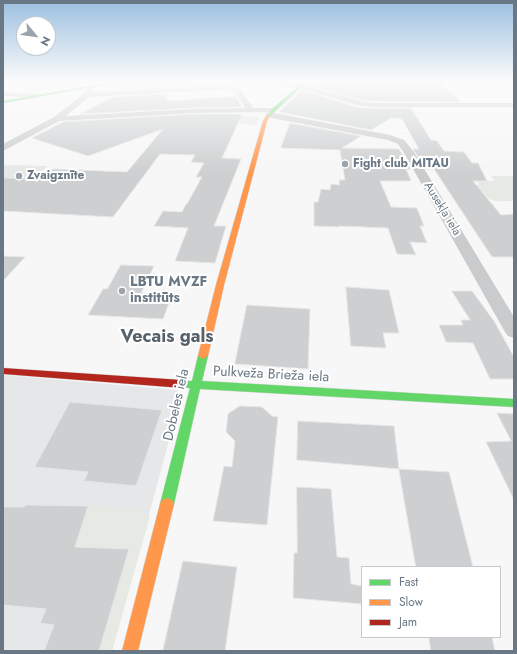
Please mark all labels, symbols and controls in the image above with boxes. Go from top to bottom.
north arrow [16,16,56,56]
text: N [37,34,55,49]
place label: Fight club MITAU [353,157,449,171]
marker: Fight club MITAU [340,159,350,169]
place label: Zvaigznīte [27,169,84,183]
marker: Zvaigznīte [14,171,24,181]
street label: Ausekļa iela [420,179,464,239]
place label: LBTU MVZF institūts [130,275,207,308]
marker: LBTU MVZF institūts [117,286,127,296]
district label: Vecais gals [120,327,214,349]
street label: Pulkveža Brieža iela [212,364,330,386]
street label: Dobeles iela [161,367,193,443]
legend [361,566,501,638]
text: Fast [399,573,418,591]
text: Slow [399,593,423,611]
text: Jam [399,613,417,631]

